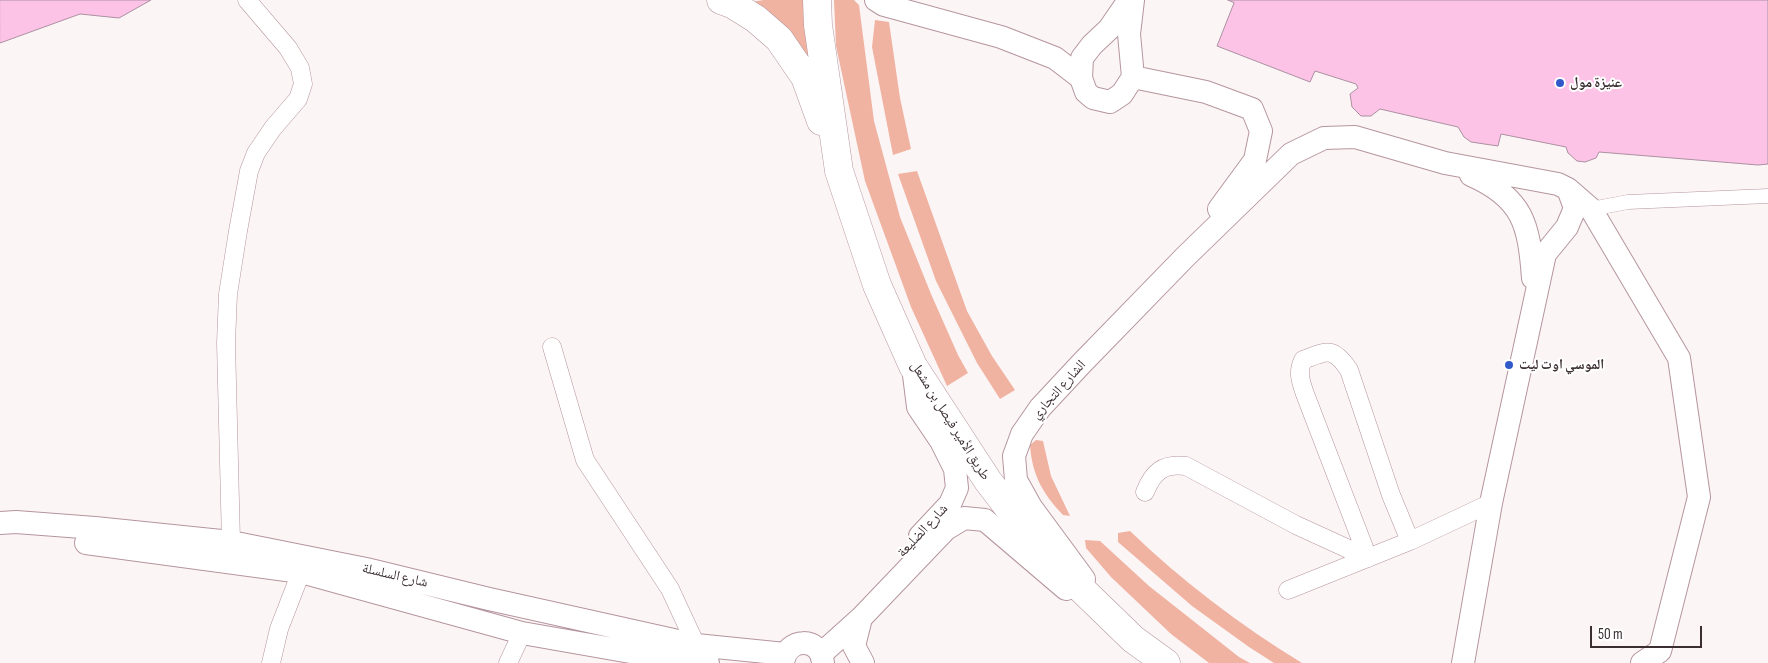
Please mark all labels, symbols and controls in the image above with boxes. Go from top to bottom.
place label: عنيزة مول [1570,75,1622,91]
marker: عنيزة مول [1554,77,1566,89]
street label: الشارع التجاري [1028,357,1090,423]
place label: الموسي اوت ليت [1519,357,1604,373]
street label: طريق الأمير فيصل بن مشعل [907,358,993,484]
marker: الموسي اوت ليت [1503,359,1515,371]
street label: شارع الضليعة [894,501,952,561]
street label: شارع السلسلة [361,560,429,592]
scale bar [1593,616,1706,648]
text: 50 m [1598,625,1623,644]

